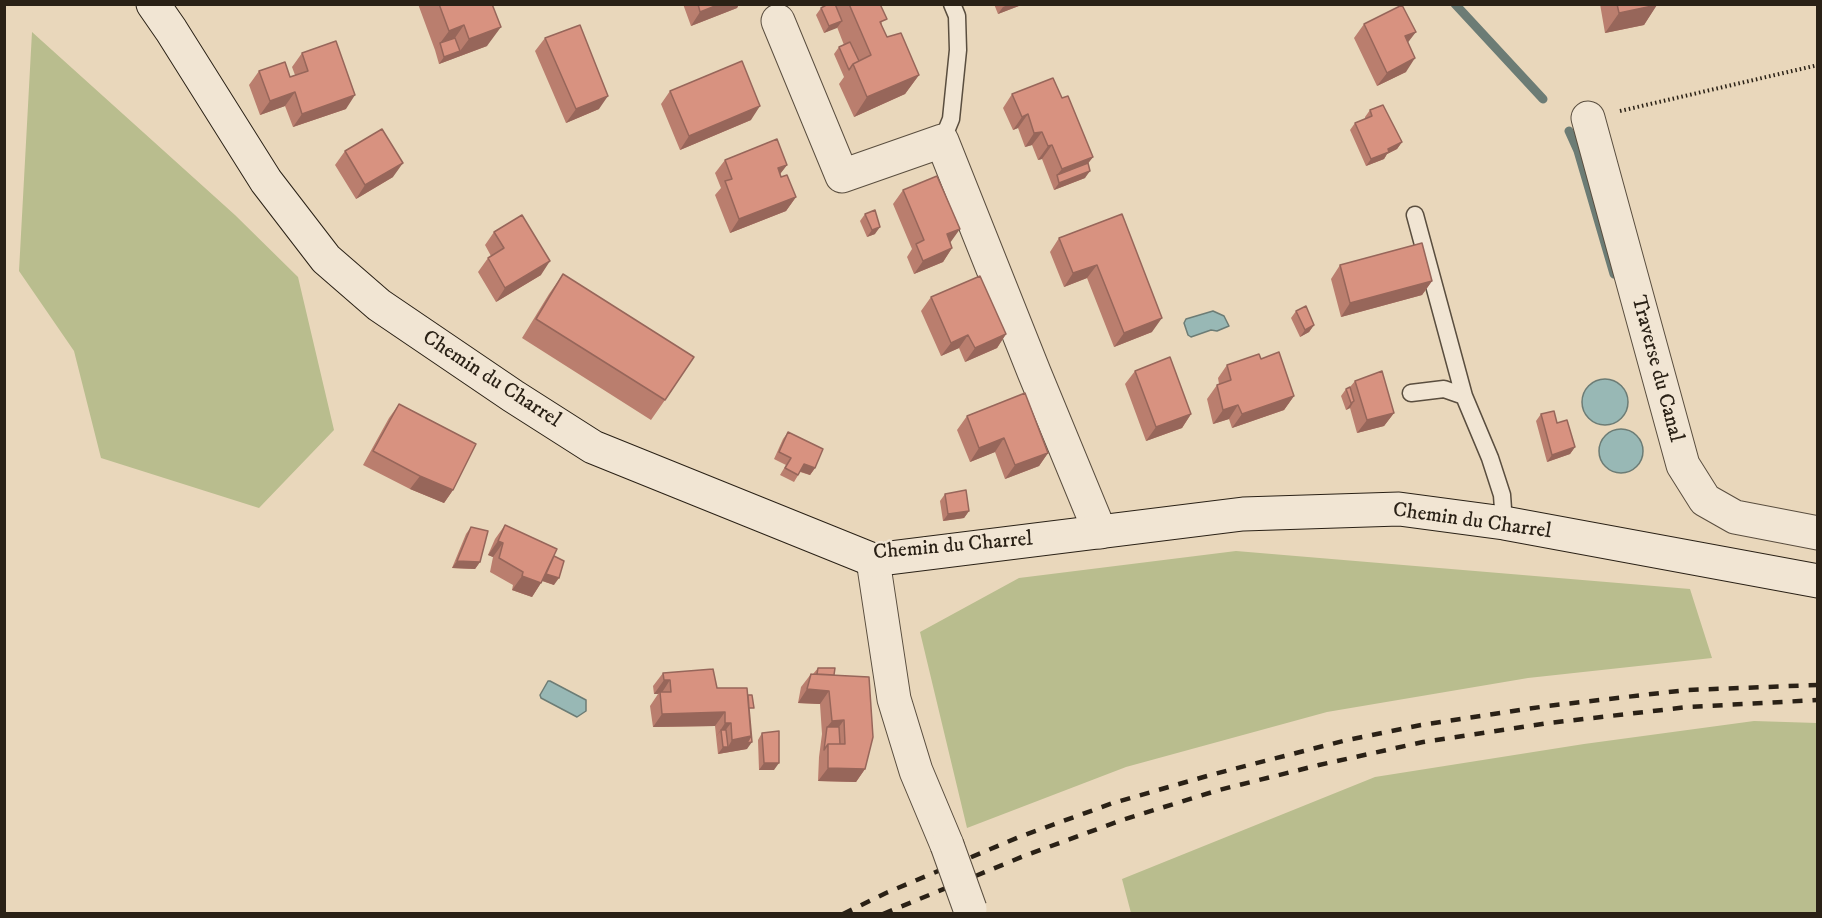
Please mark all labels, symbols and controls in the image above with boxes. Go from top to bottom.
street label: Traverse du Canal [1624,293,1688,445]
street label: Chemin du Charrel [417,326,565,434]
street label: Chemin du Charrel [1391,498,1553,546]
street label: Chemin du Charrel [872,527,1034,567]

